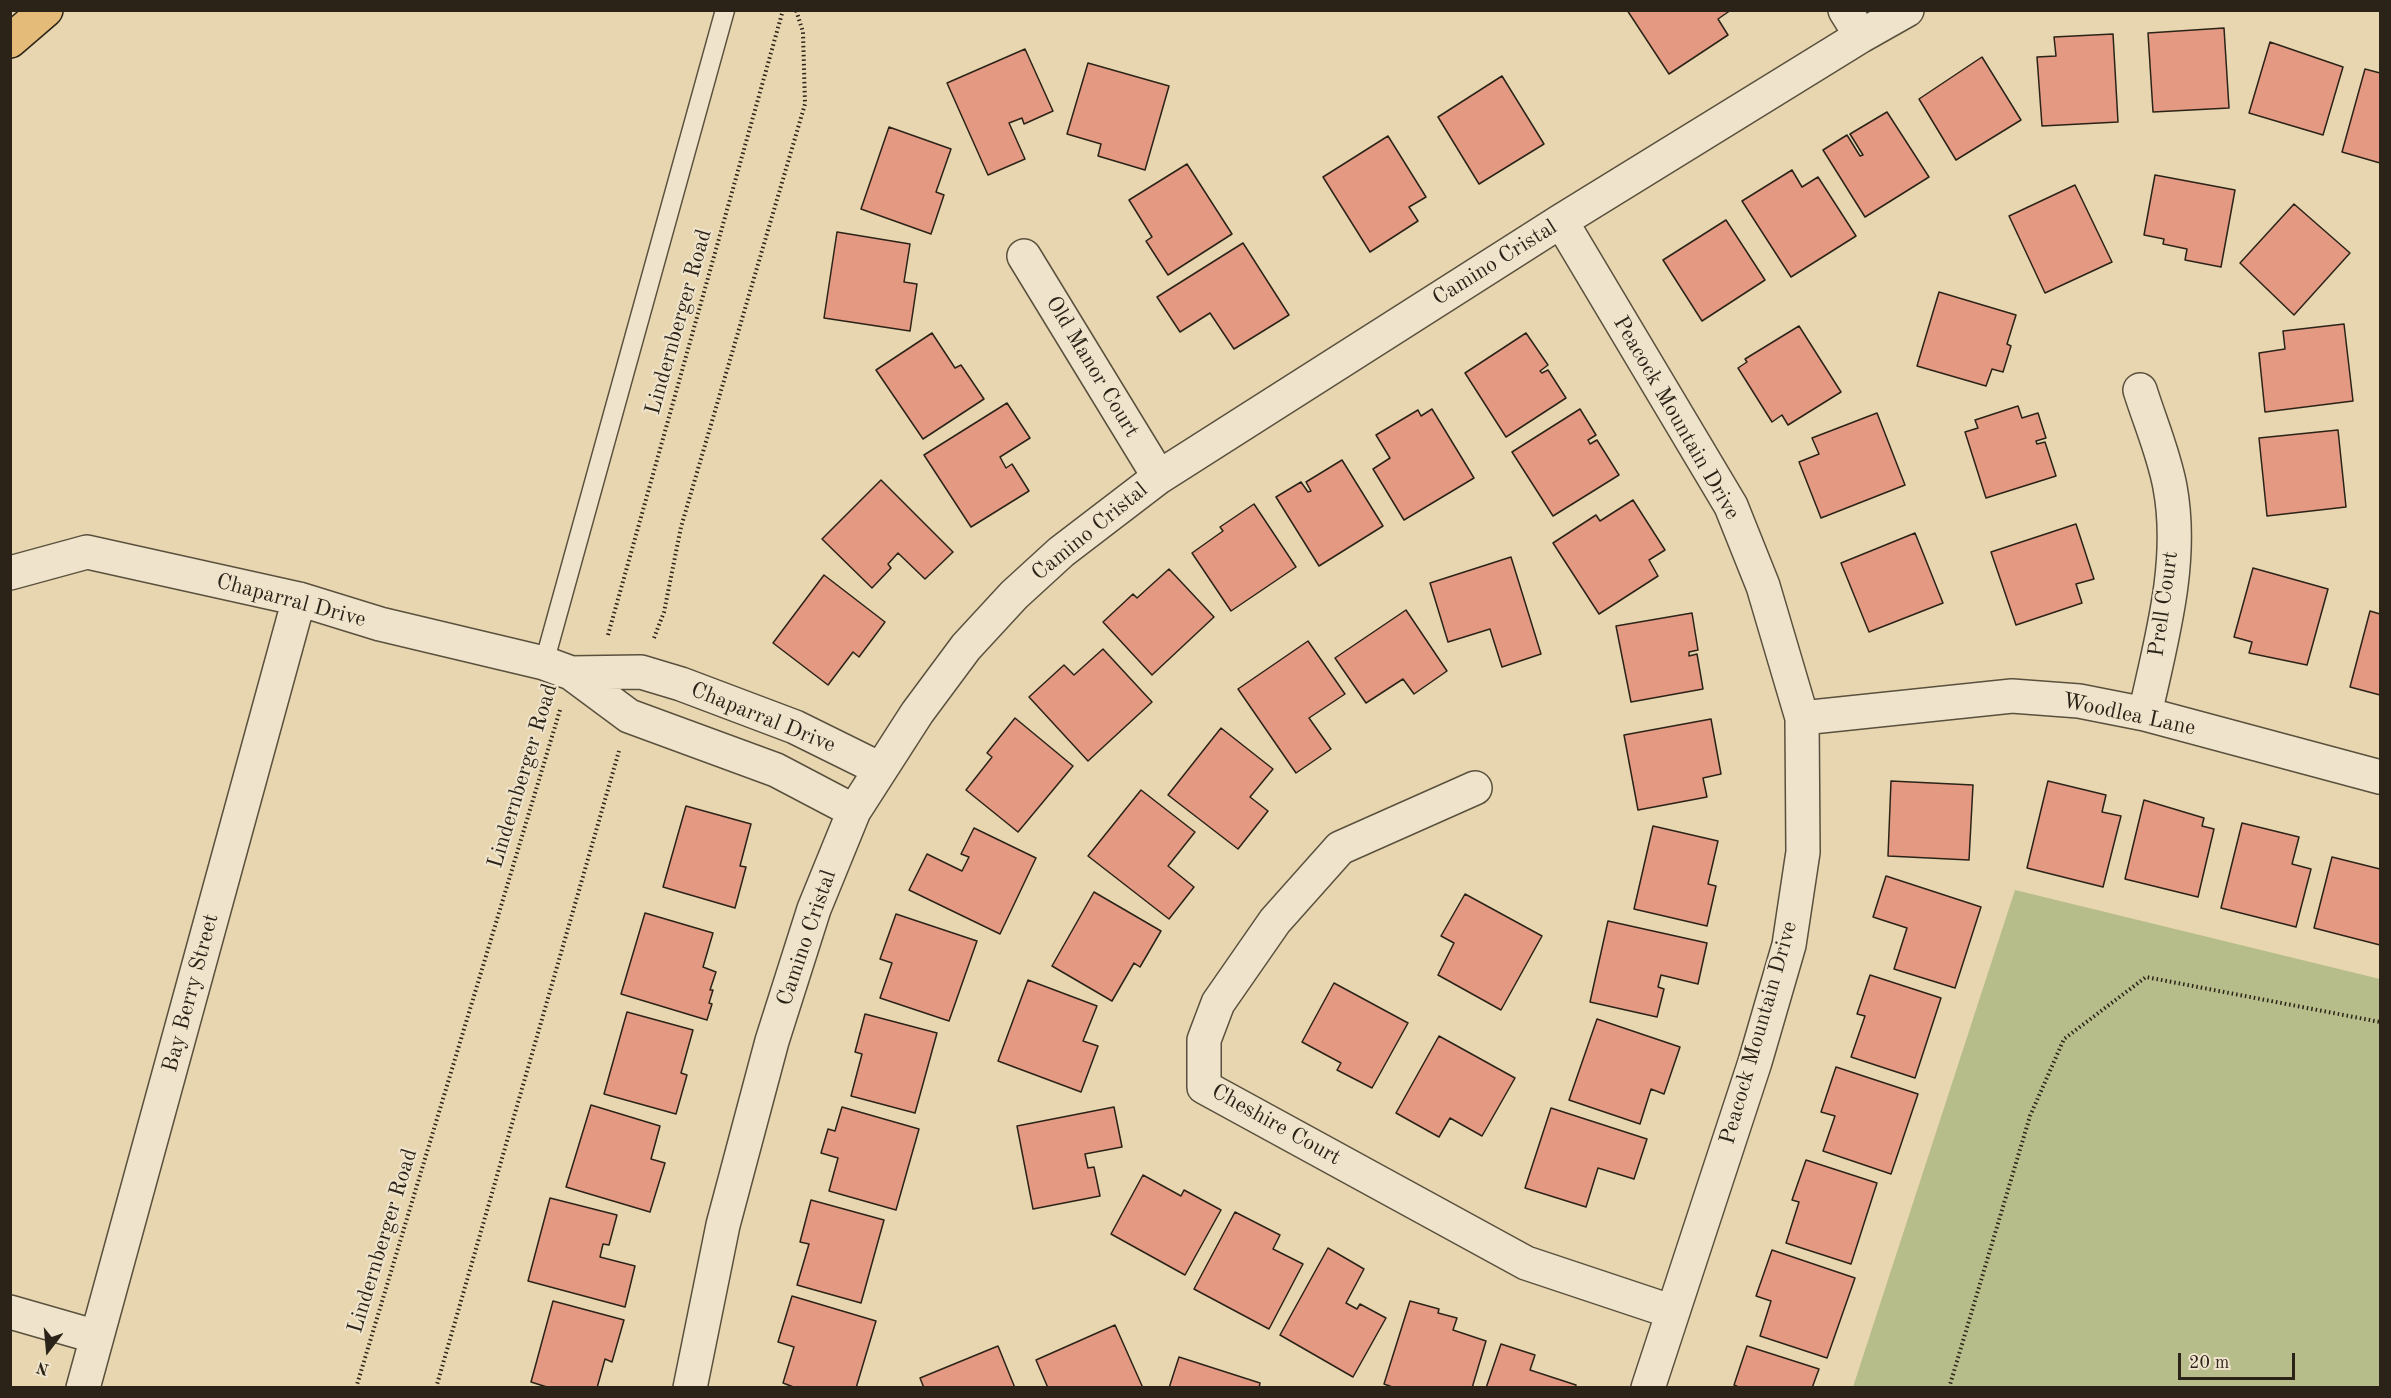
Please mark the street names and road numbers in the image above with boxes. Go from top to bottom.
street label: Camino Cristal [1428,214,1562,312]
street label: Lindernberger Road [640,226,718,418]
street label: Old Manor Court [1039,291,1145,443]
street label: Peacock Mountain Drive [1607,311,1745,525]
street label: Camino Cristal [1027,477,1153,587]
street label: Prell Court [2144,550,2184,658]
street label: Chaparral Drive [213,568,369,634]
street label: Chaparral Drive [687,677,839,759]
street label: Lindernberger Road [482,680,564,872]
street label: Woodlea Lane [2060,688,2198,742]
street label: Camino Cristal [771,867,843,1009]
street label: Bay Berry Street [157,911,225,1075]
street label: Peacock Mountain Drive [1714,918,1804,1148]
street label: Cheshire Court [1207,1079,1345,1171]
street label: Lindernberger Road [342,1145,424,1337]

